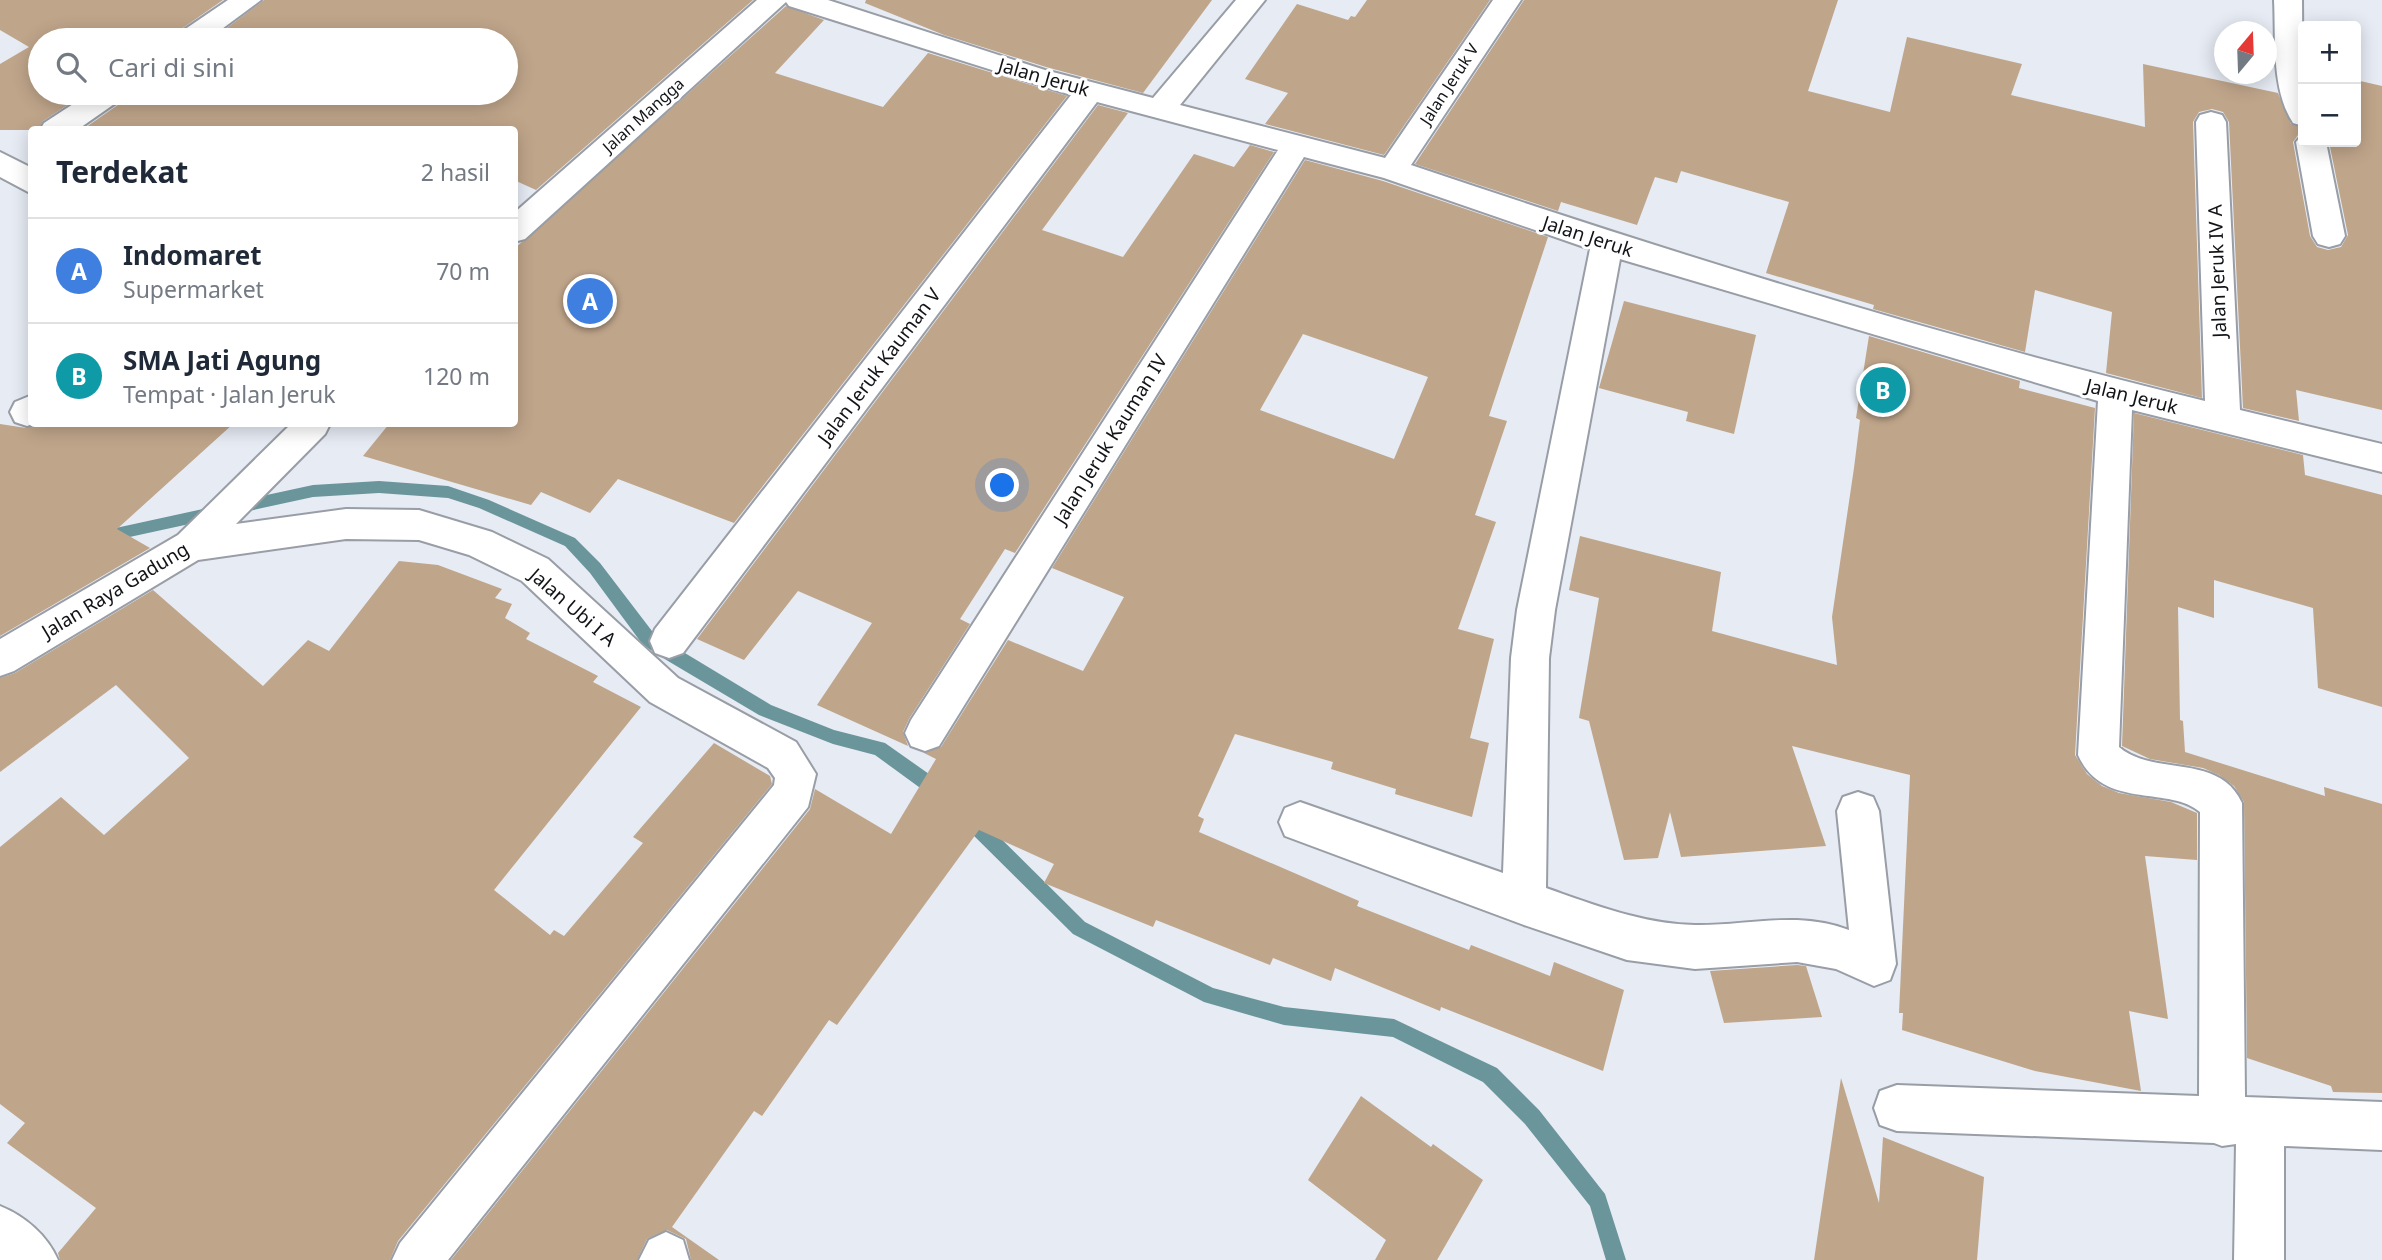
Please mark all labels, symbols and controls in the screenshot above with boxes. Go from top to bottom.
north arrow [2214,21,2277,84]
map controls [2298,21,2361,147]
button: + [2298,21,2361,84]
search box [28,28,518,105]
street label: Jalan Jeruk V [1413,39,1484,131]
icon: search [52,48,90,86]
text: Cari di sini [108,49,235,85]
street label: Jalan Jeruk [993,51,1093,102]
street label: Jalan Mangga [596,73,688,159]
button: − [2298,84,2361,147]
text: Terdekat [56,151,188,192]
text: 2 hasil [421,156,490,188]
street label: Jalan Jeruk IV A [2202,203,2232,340]
street label: Jalan Jeruk [1538,209,1637,263]
text: Indomaret [123,237,262,273]
text: A [71,255,87,287]
text: 70 m [436,255,490,287]
text: Supermarket [123,273,264,305]
pin: A [567,275,613,327]
street label: Jalan Jeruk Kauman V [810,282,947,451]
text: SMA Jati Agung [123,342,321,378]
street label: Jalan Jeruk Kauman IV [1046,349,1173,531]
text: B [71,360,87,392]
text: 120 m [423,360,490,392]
pin: B [1860,364,1906,416]
street label: Jalan Jeruk [2081,372,2181,420]
text: Tempat · Jalan Jeruk [123,378,336,410]
your location [985,468,1019,502]
street label: Jalan Raya Gadung [35,536,193,645]
street label: Jalan Ubi I A [523,561,623,652]

